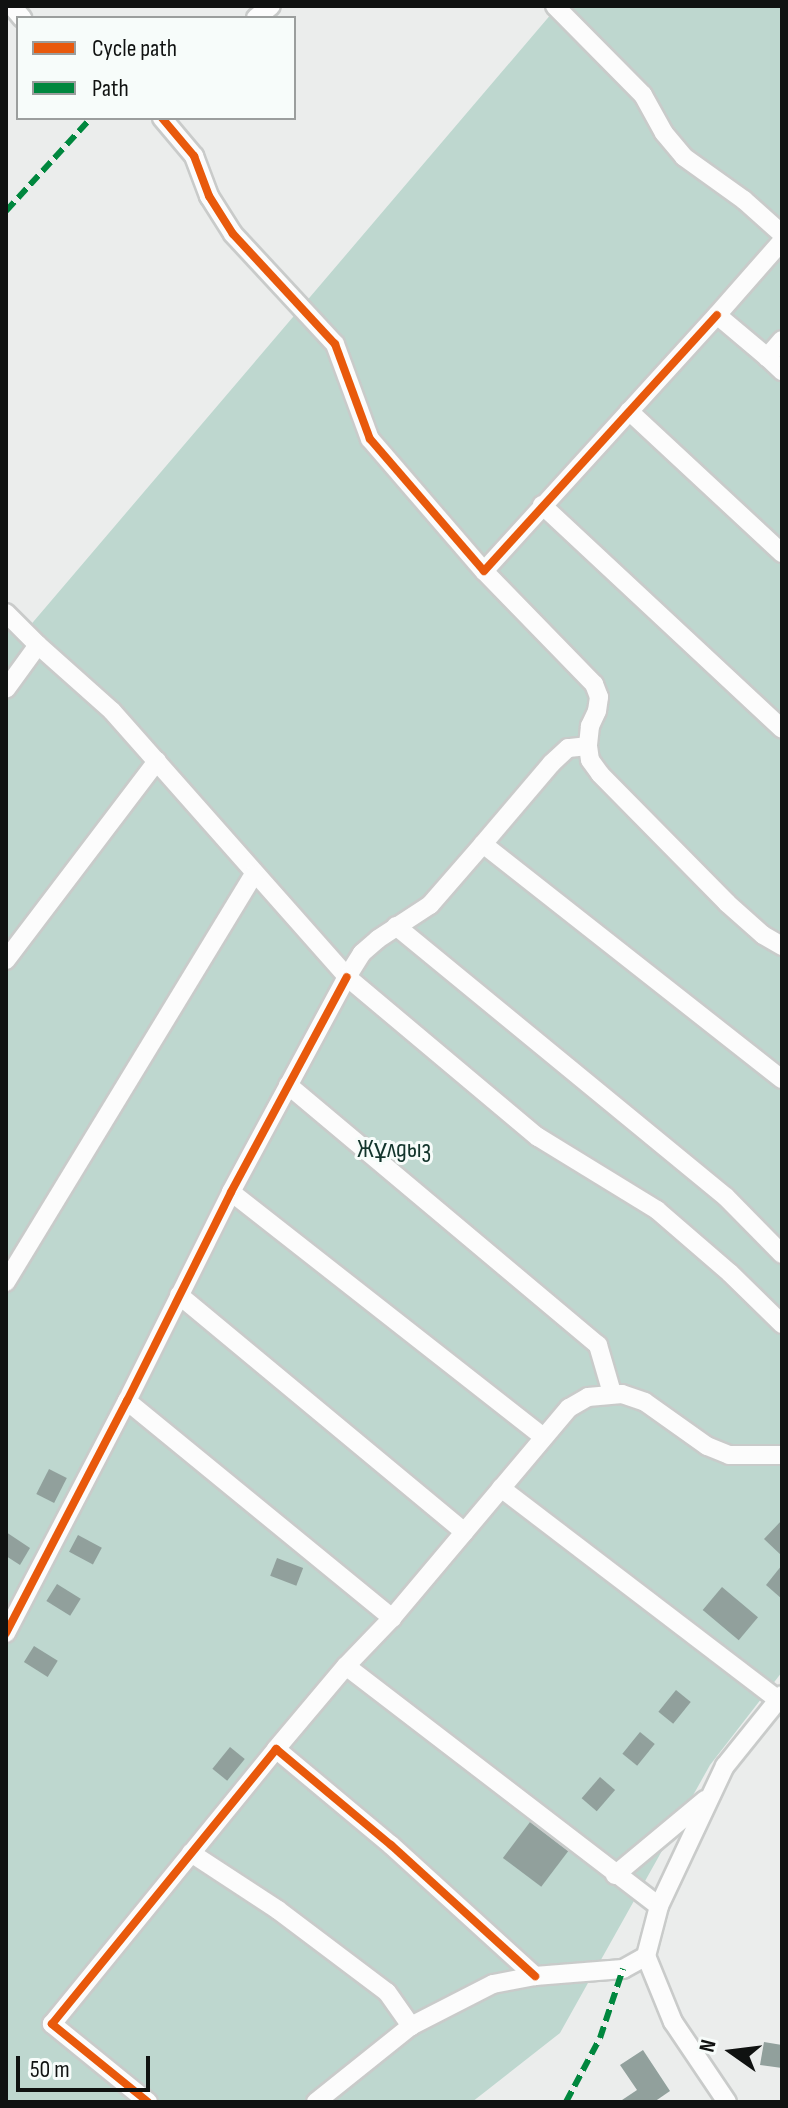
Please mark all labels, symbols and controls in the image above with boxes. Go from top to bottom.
legend [16,16,296,120]
text: Cycle path [92,34,177,63]
text: Path [92,74,129,103]
park label: Жұлдыз [357,1134,431,1166]
north arrow [692,2012,772,2092]
text: N [694,2037,723,2055]
scale bar [20,2040,154,2090]
text: 50 m [30,2055,70,2084]

